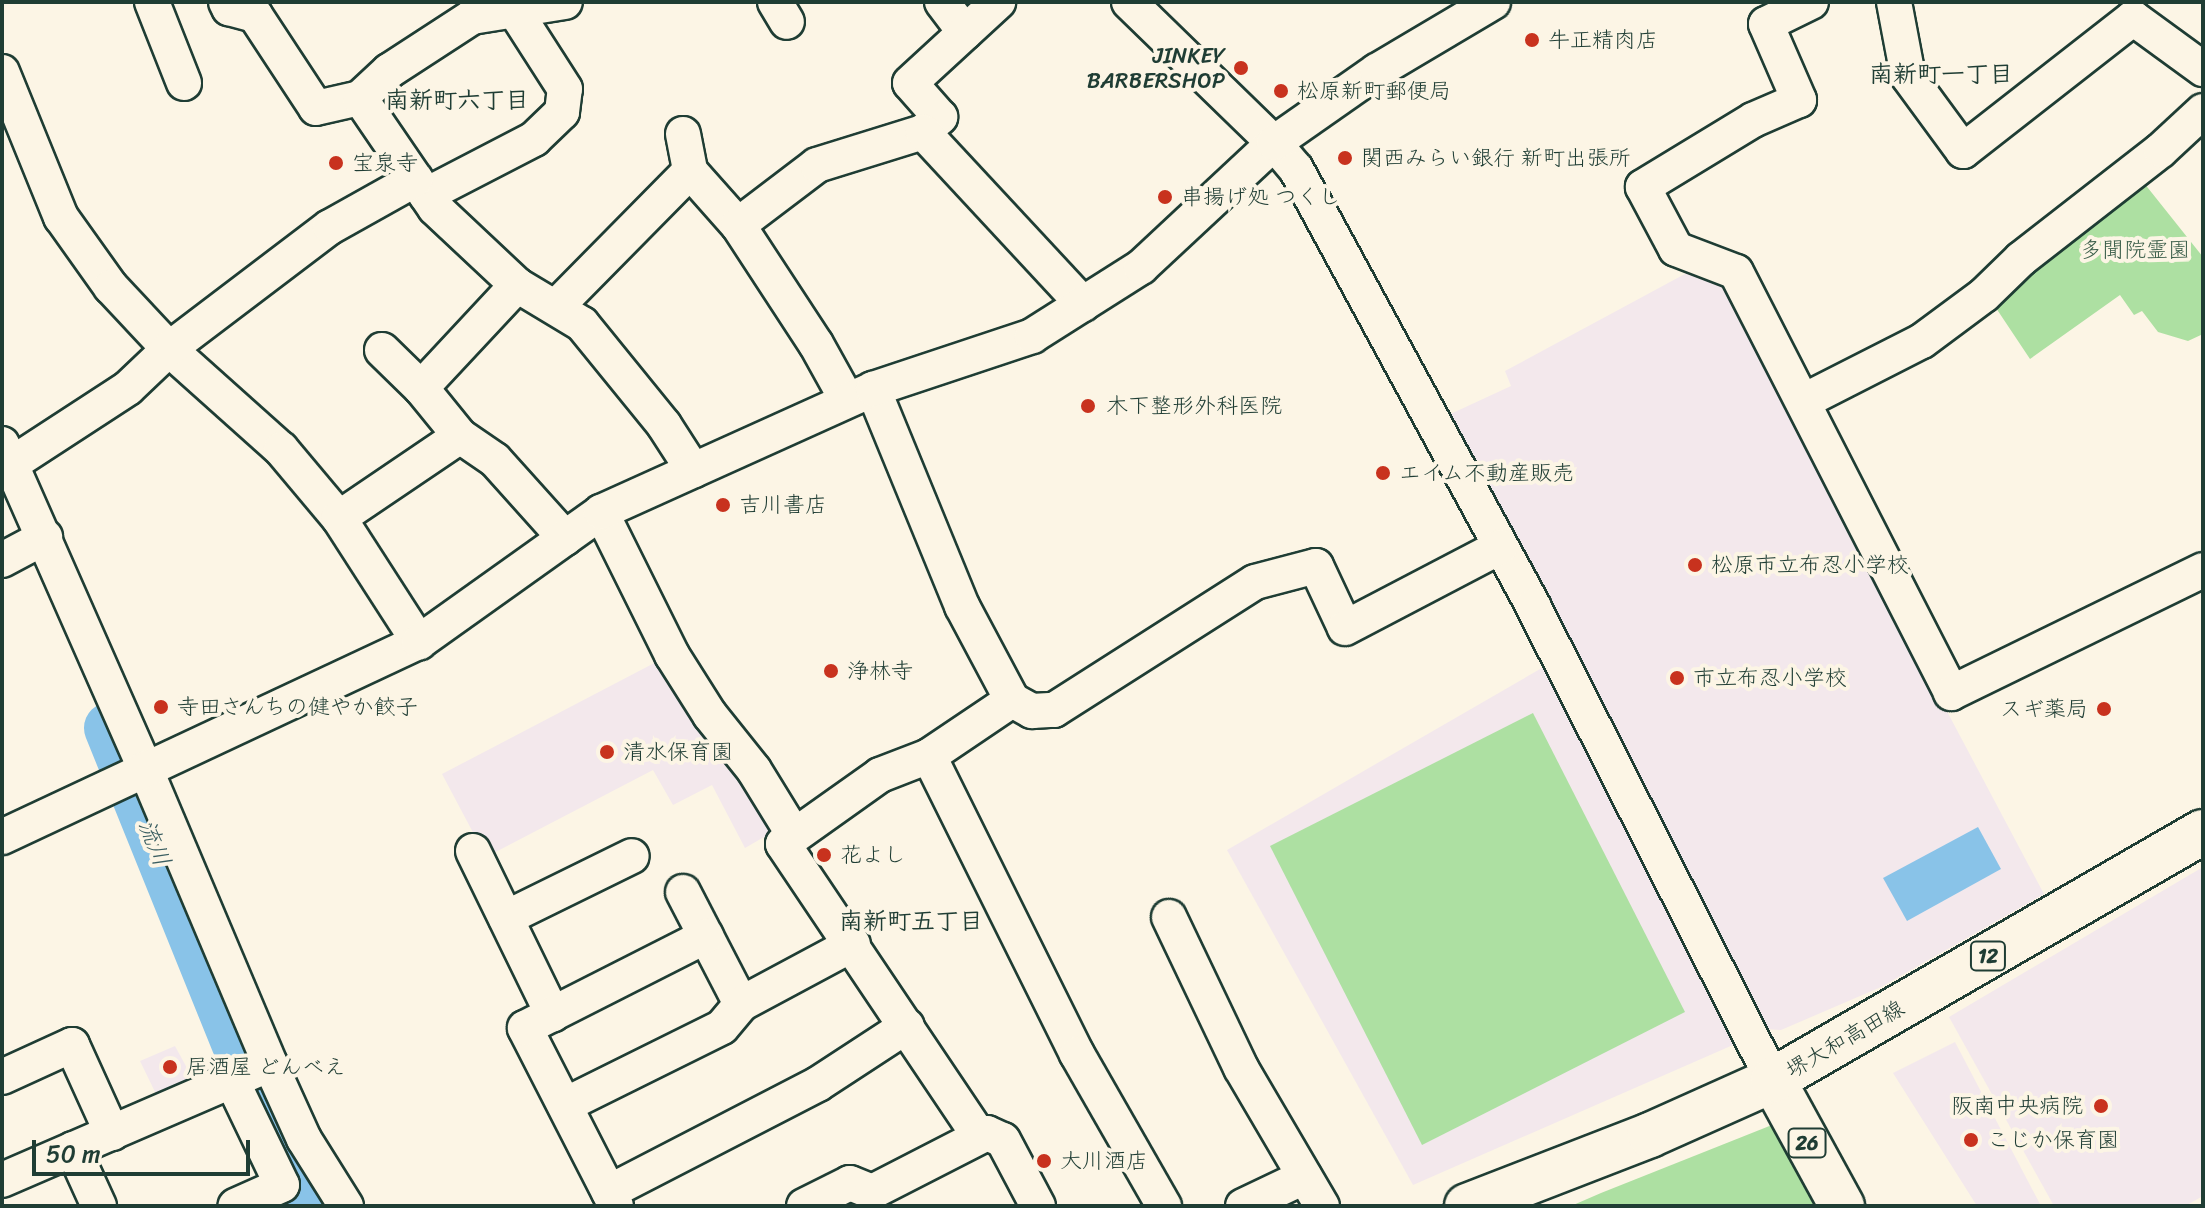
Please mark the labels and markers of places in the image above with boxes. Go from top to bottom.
place label: 牛正精肉店 [1548,27,1658,53]
marker: 牛正精肉店 [1523,31,1541,49]
place label: JINKEY BARBERSHOP [1087,42,1225,94]
marker: JINKEY BARBERSHOP [1232,59,1250,77]
place label: 松原新町郵便局 [1297,78,1451,104]
marker: 松原新町郵便局 [1272,82,1290,100]
place label: 関西みらい銀行 新町出張所 [1361,145,1631,171]
marker: 関西みらい銀行 新町出張所 [1336,149,1354,167]
place label: 宝泉寺 [352,150,418,176]
marker: 宝泉寺 [327,154,345,172]
place label: 串揚げ処 つくし [1181,184,1341,210]
marker: 串揚げ処 つくし [1156,188,1174,206]
place label: 木下整形外科医院 [1106,393,1282,419]
marker: 木下整形外科医院 [1077,395,1099,417]
place label: エイム不動産販売 [1399,460,1575,486]
marker: エイム不動産販売 [1374,464,1392,482]
place label: 吉川書店 [739,492,827,518]
marker: 吉川書店 [714,496,732,514]
place label: 松原市立布忍小学校 [1711,552,1909,578]
marker: 松原市立布忍小学校 [1686,556,1704,574]
place label: 浄林寺 [847,658,913,684]
marker: 浄林寺 [822,662,840,680]
place label: 市立布忍小学校 [1693,665,1847,691]
marker: 市立布忍小学校 [1668,669,1686,687]
place label: 寺田さんちの健やか餃子 [177,694,419,720]
place label: スギ薬局 [2000,696,2088,722]
marker: 寺田さんちの健やか餃子 [152,698,170,716]
marker: スギ薬局 [2095,700,2113,718]
place label: 清水保育園 [623,739,733,765]
marker: 清水保育園 [598,743,616,761]
place label: 花よし [840,842,906,868]
marker: 花よし [815,846,833,864]
place label: 居酒屋 どんべえ [186,1054,346,1080]
marker: 居酒屋 どんべえ [161,1058,179,1076]
place label: 阪南中央病院 [1951,1093,2083,1119]
marker: 阪南中央病院 [2090,1095,2112,1117]
place label: こじか保育園 [1987,1127,2119,1153]
marker: こじか保育園 [1962,1131,1980,1149]
place label: 大川酒店 [1060,1148,1148,1174]
marker: 大川酒店 [1035,1152,1053,1170]

